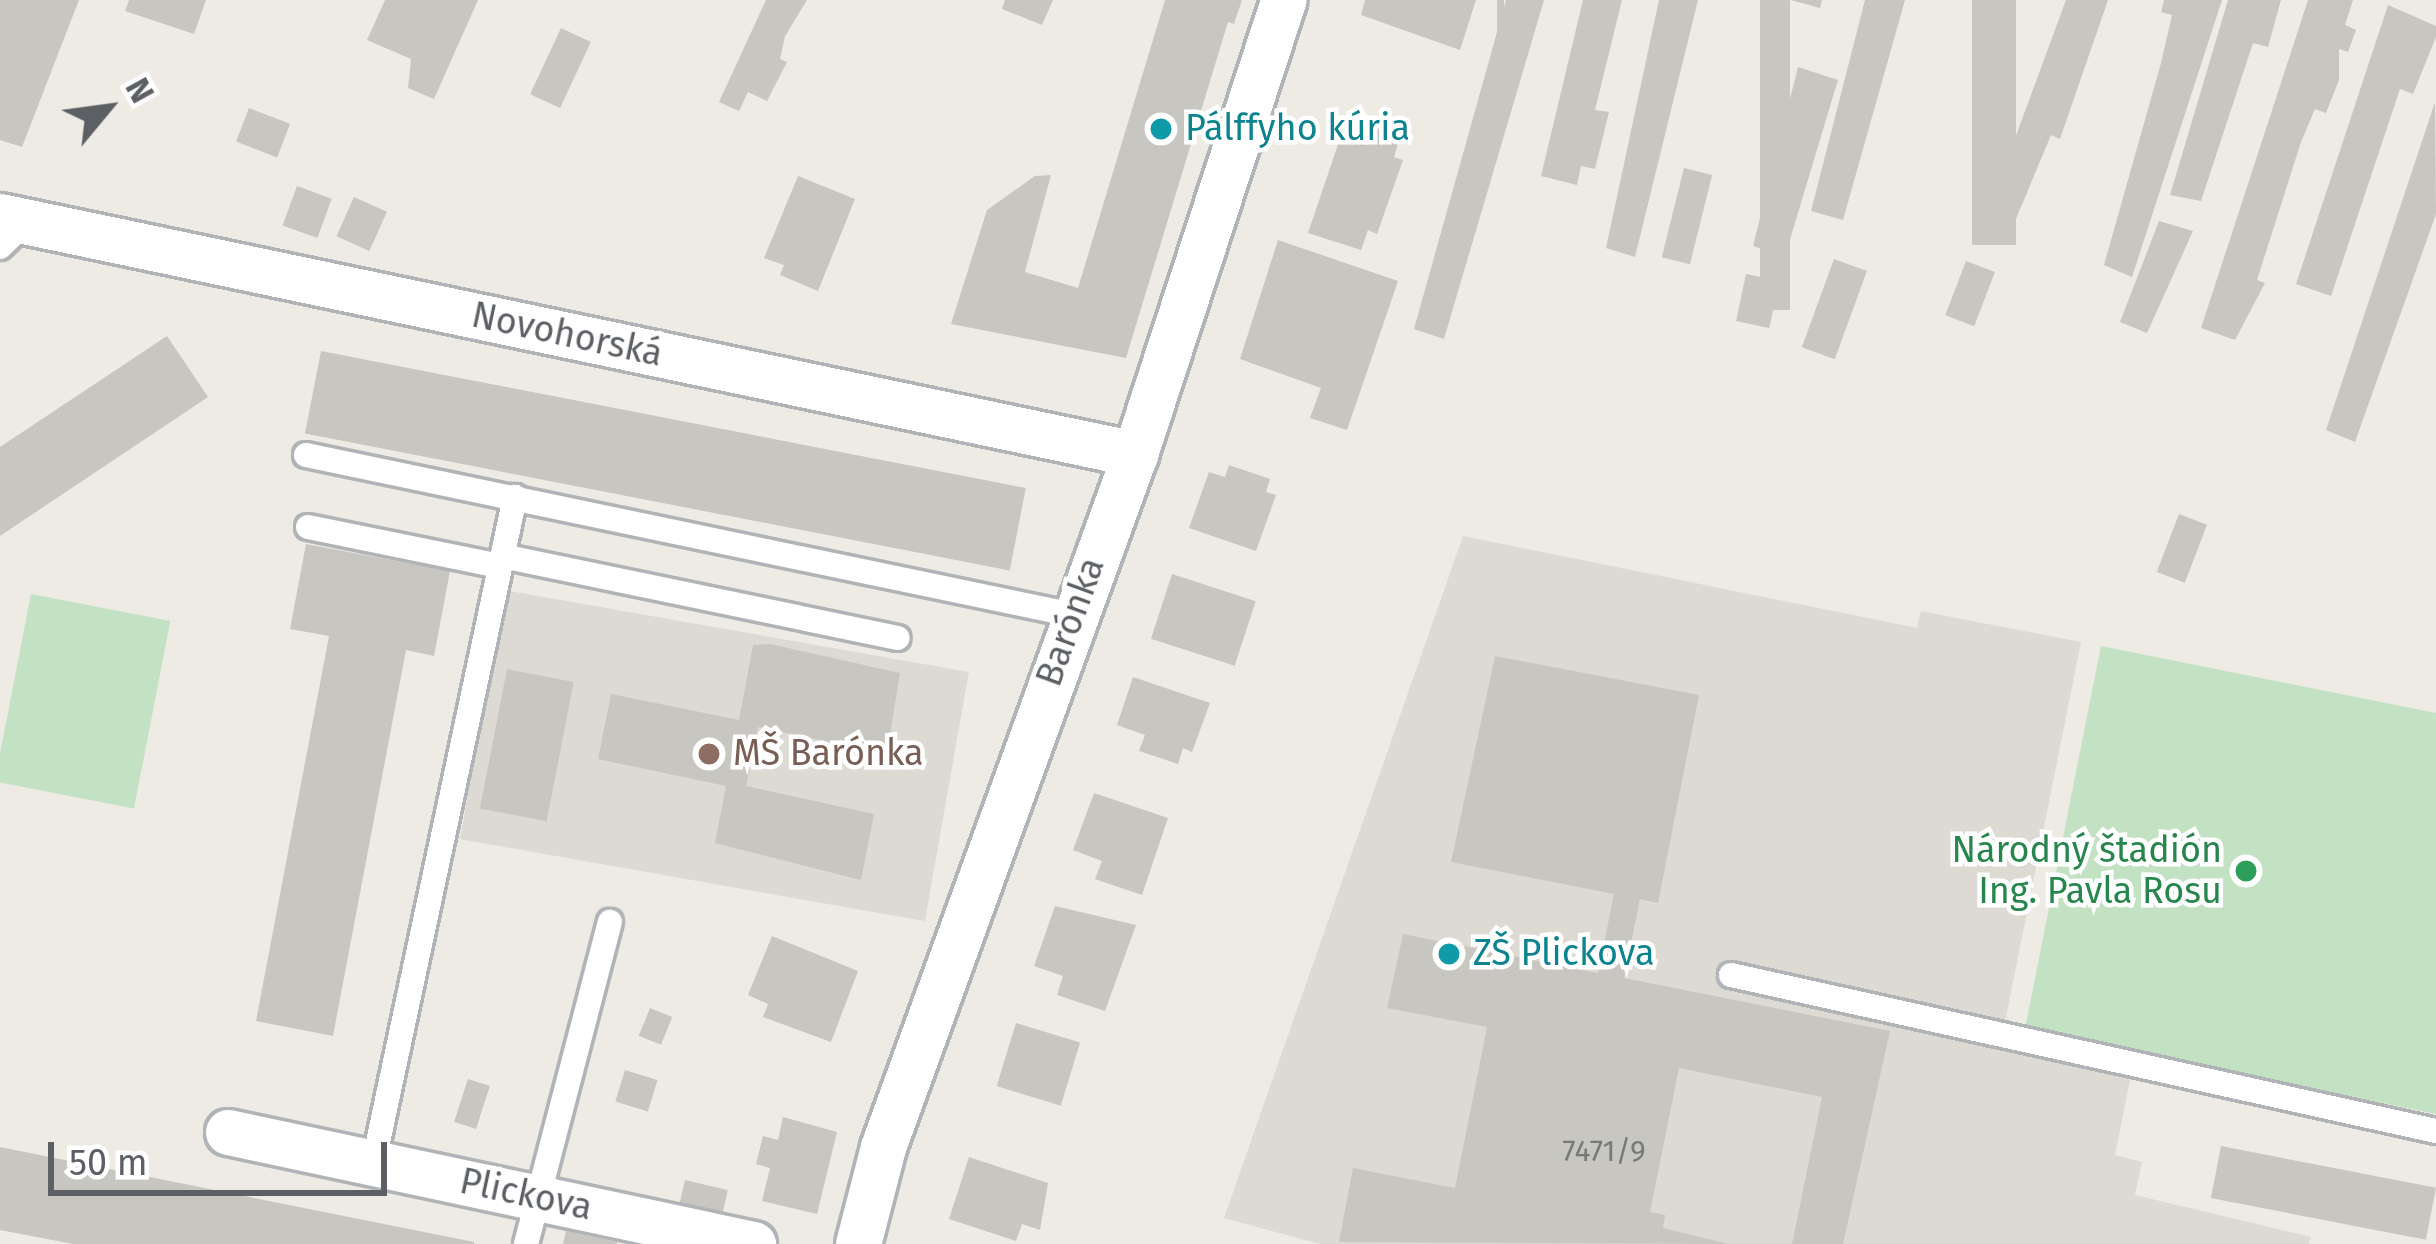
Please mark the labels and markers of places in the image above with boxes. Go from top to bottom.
place label: Pálffyho kúria [1185,107,1410,151]
marker: Pálffyho kúria [1148,116,1174,142]
place label: MŠ Barónka [733,732,924,776]
marker: MŠ Barónka [696,741,722,767]
place label: Národný štadión Ing. Pavla Rosu [1951,828,2222,913]
marker: Národný štadión Ing. Pavla Rosu [2233,858,2259,884]
place label: ZŠ Plickova [1473,932,1655,976]
marker: ZŠ Plickova [1436,941,1462,967]

